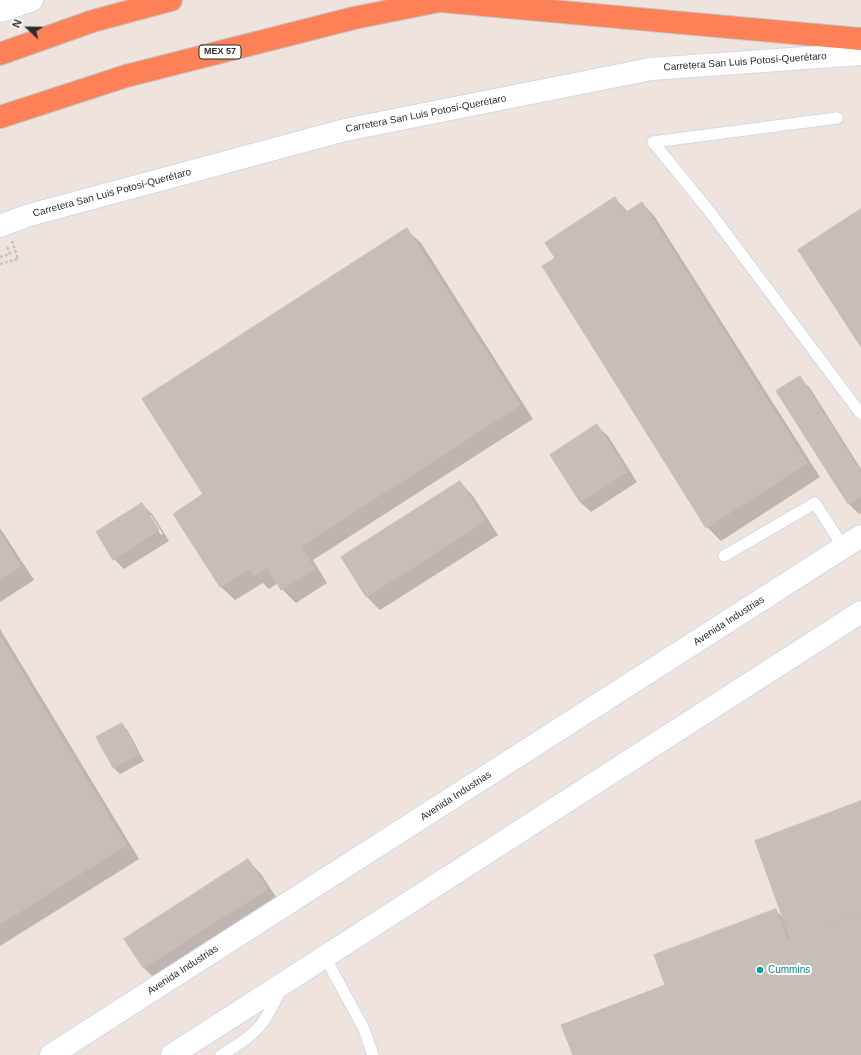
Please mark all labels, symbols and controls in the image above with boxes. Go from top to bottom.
north arrow [8,8,48,48]
text: N [10,18,24,29]
road number: MEX 57 [199,45,241,59]
street label: Carretera San Luis Potosí-Querétaro [663,50,827,74]
street label: Carretera San Luis Potosí-Querétaro [345,93,507,135]
street label: Carretera San Luis Potosí-Querétaro [32,166,192,220]
street label: Avenida Industrias [691,594,767,648]
street label: Avenida Industrias [418,769,494,823]
street label: Avenida Industrias [145,943,221,997]
place label: Cummins [768,964,810,976]
marker: Cummins [755,965,765,975]

